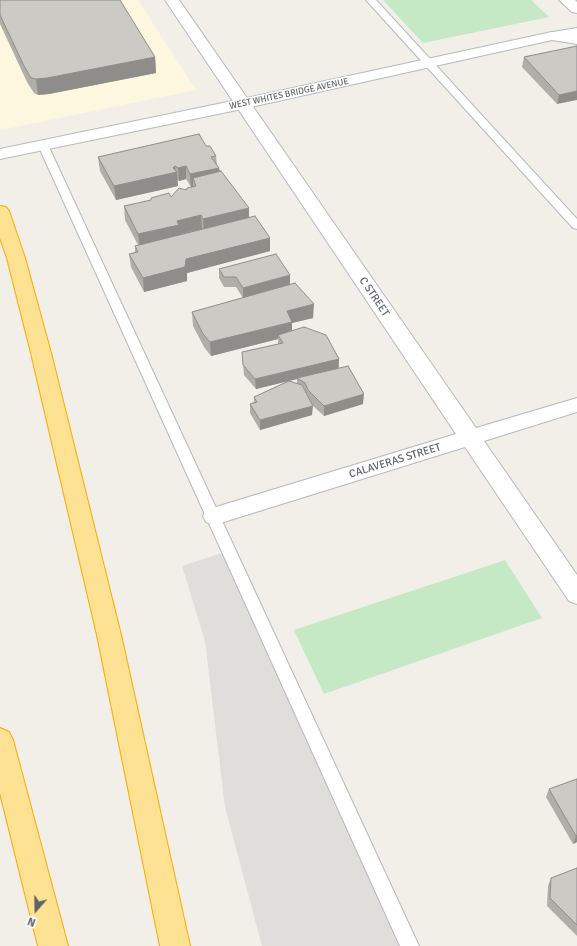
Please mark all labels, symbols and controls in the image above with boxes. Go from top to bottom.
street label: WEST WHITES BRIDGE AVENUE [228,76,350,112]
street label: C STREET [356,275,392,319]
street label: CALAVERAS STREET [348,441,442,481]
north arrow [16,890,56,930]
text: N [26,914,38,929]

